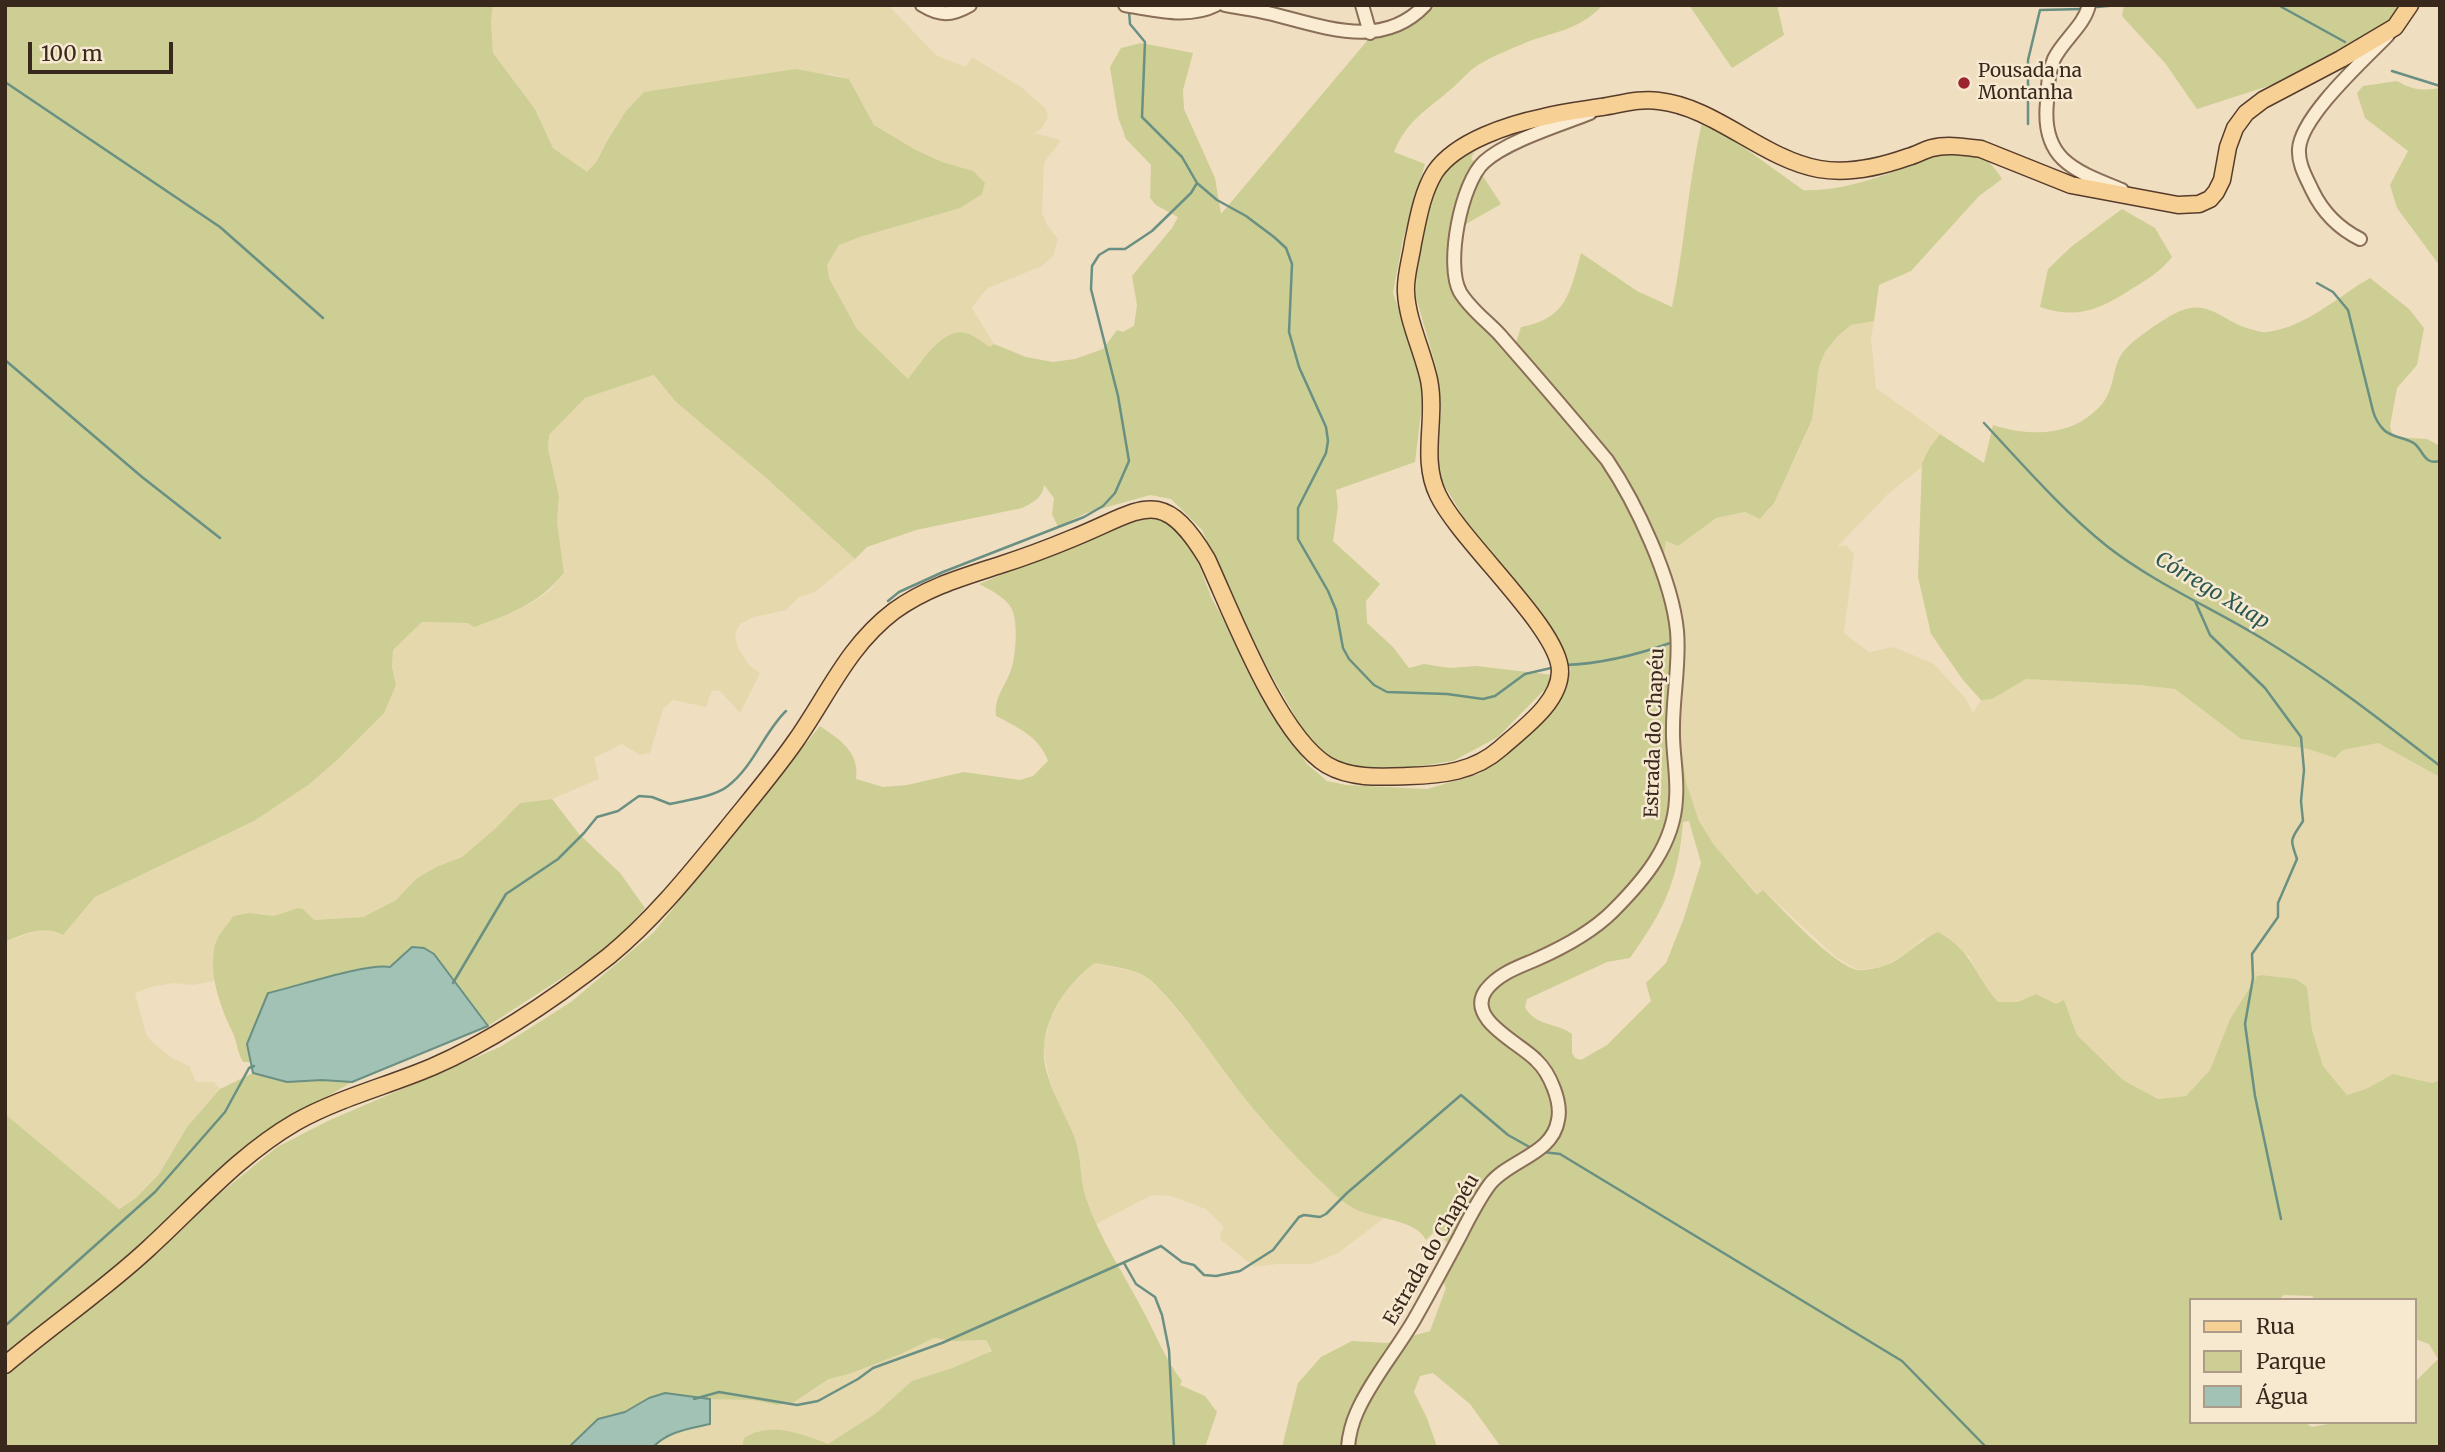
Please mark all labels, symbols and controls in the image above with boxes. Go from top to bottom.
scale bar [32,28,177,72]
text: 100 m [41,40,103,67]
place label: Pousada na Montanha [1978,61,2082,105]
marker: Pousada na Montanha [1956,75,1972,91]
water label: Córrego Xuap [2150,547,2274,635]
street label: Estrada do Chapéu [1641,648,1669,818]
street label: Estrada do Chapéu [1380,1171,1484,1329]
legend [2190,1298,2417,1424]
text: Rua [2256,1313,2295,1340]
text: Parque [2256,1348,2326,1375]
text: Água [2256,1383,2308,1410]

